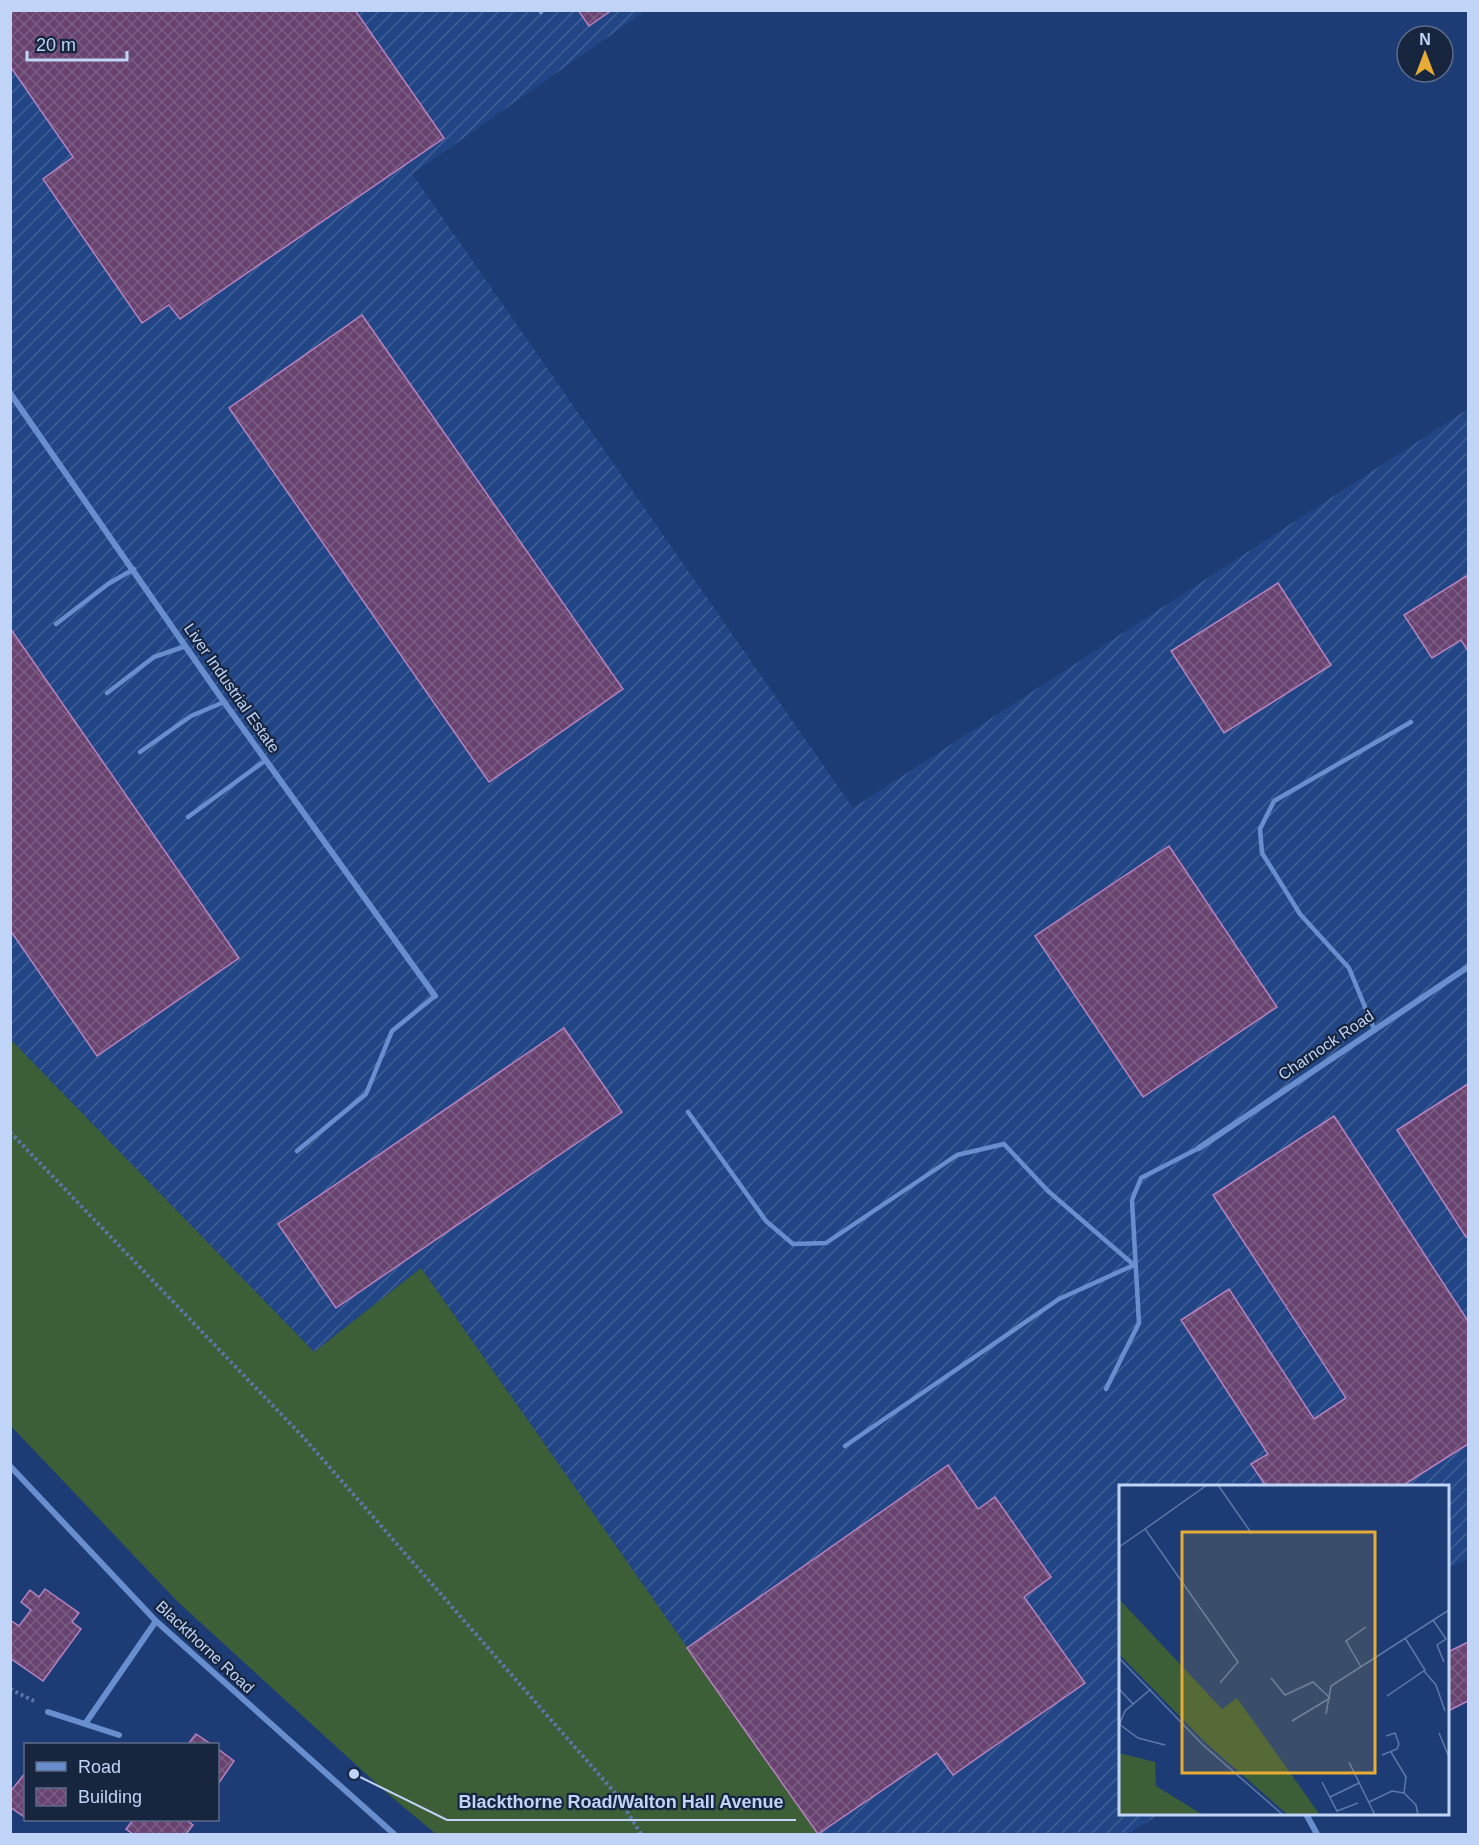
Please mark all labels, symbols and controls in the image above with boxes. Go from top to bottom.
scale bar [27,24,128,62]
north arrow [1395,24,1455,84]
text: N [1419,31,1431,48]
text: 20 m [36,35,76,55]
street label: Liver Industrial Estate [181,620,283,756]
street label: Charnock Road [1275,1007,1377,1083]
inset map [1119,1485,1449,1815]
street label: Blackthorne Road [153,1597,257,1697]
legend [24,1743,219,1821]
text: Road [78,1757,121,1777]
callout: Blackthorne Road/Walton Hall Avenue [447,1784,796,1820]
text: Building [78,1787,142,1807]
text: Blackthorne Road/Walton Hall Avenue [458,1792,784,1812]

